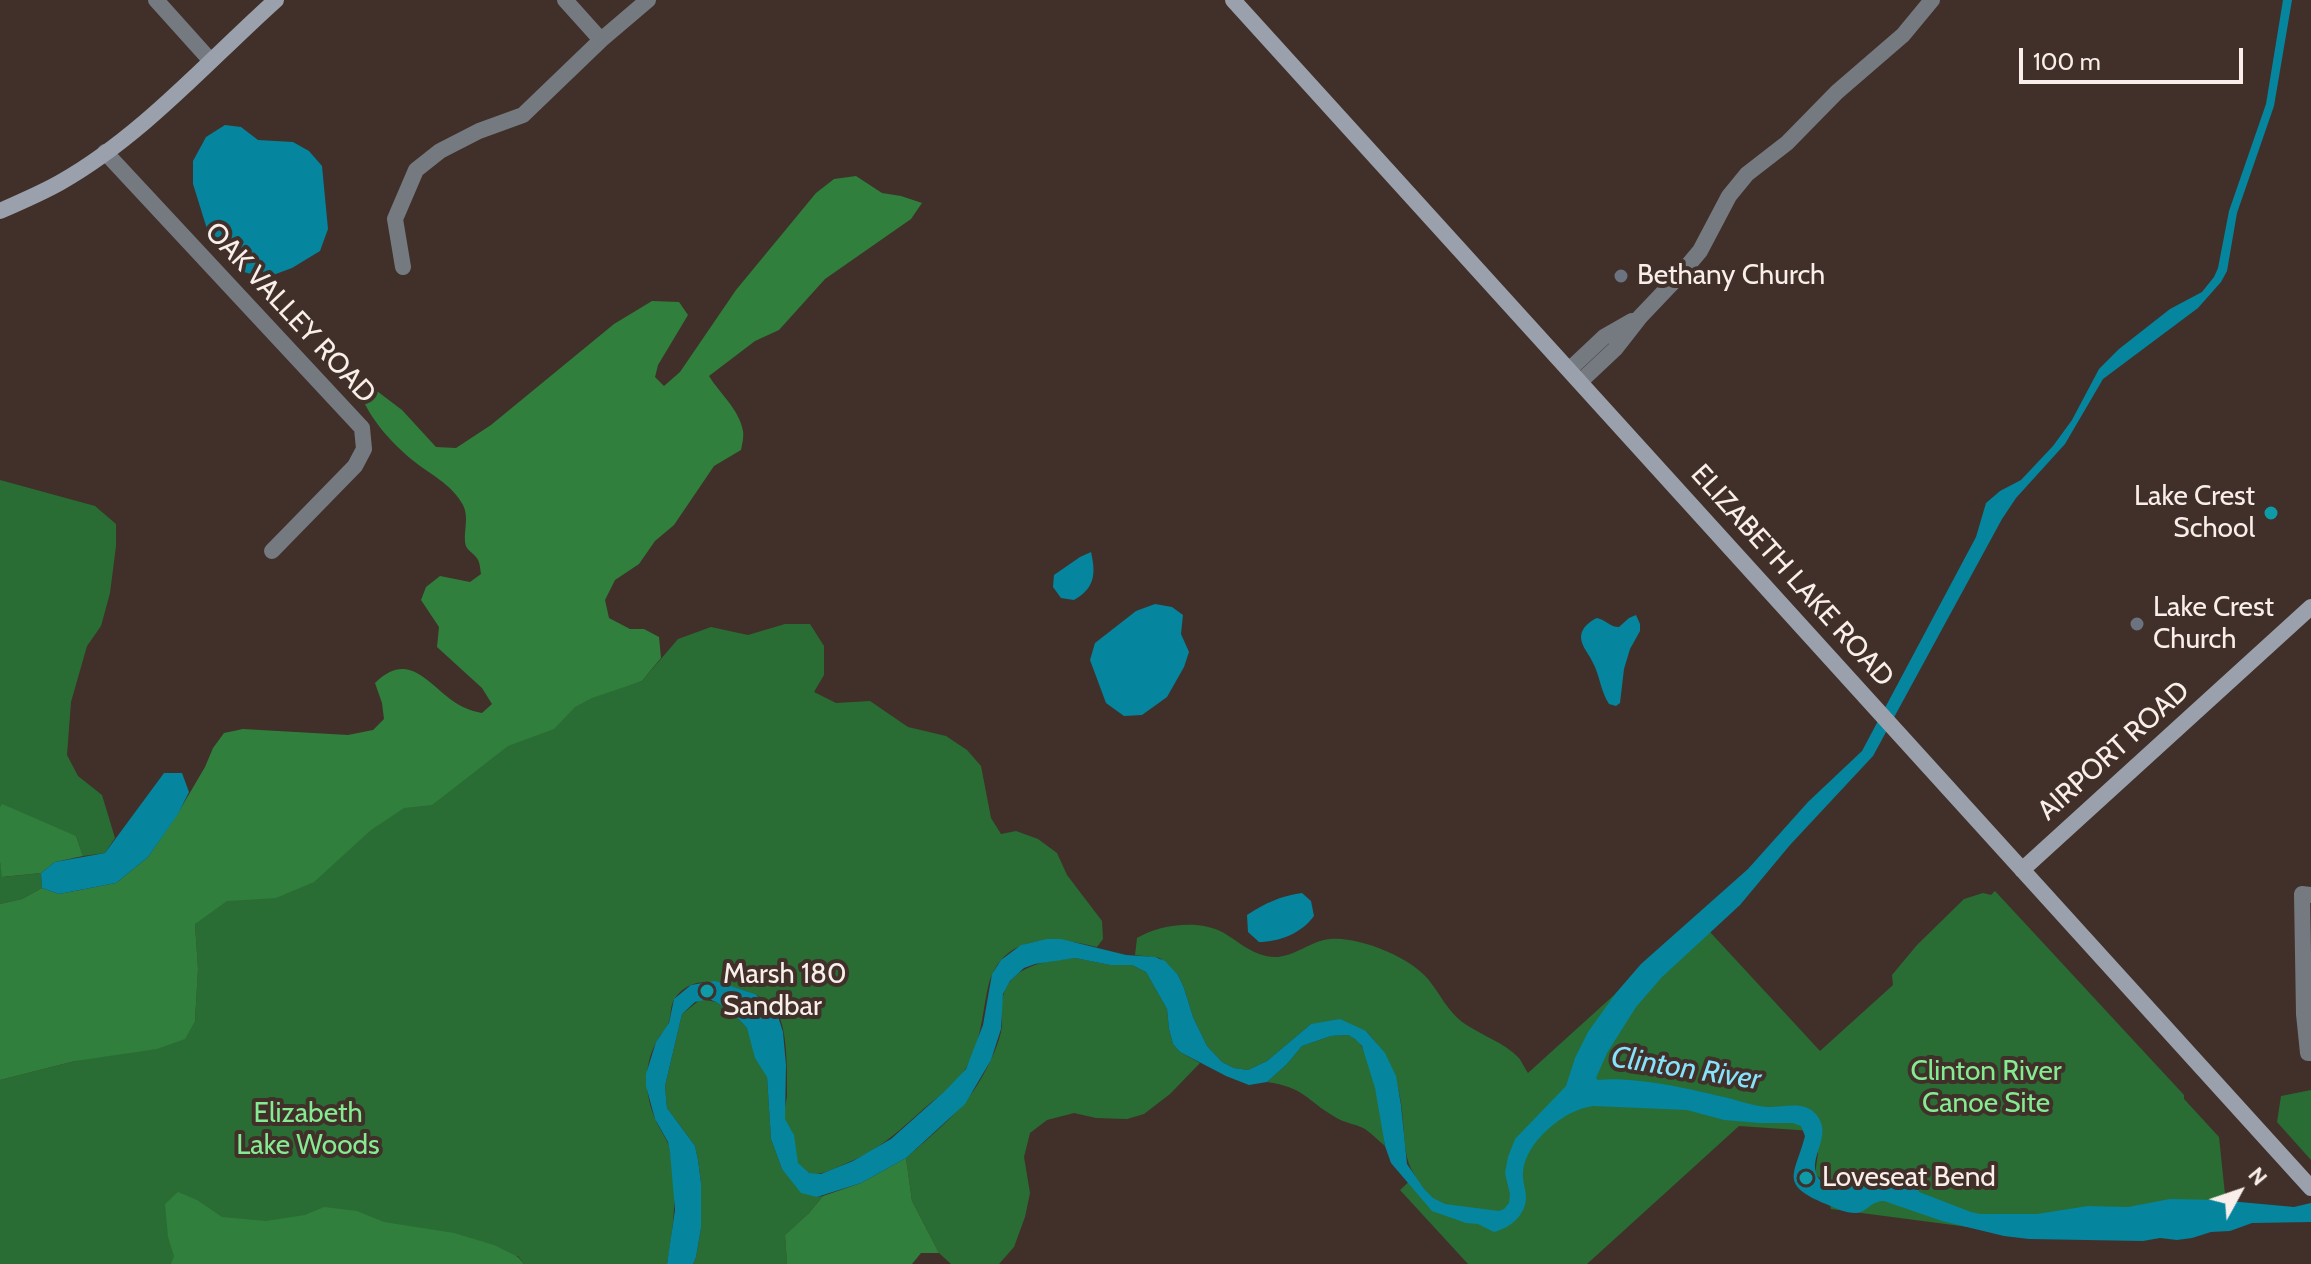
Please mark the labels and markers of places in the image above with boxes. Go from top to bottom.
place label: Bethany Church [1637,259,1825,293]
marker: Bethany Church [1612,267,1630,285]
place label: Lake Crest School [2134,480,2255,546]
marker: Lake Crest School [2262,504,2280,522]
place label: Lake Crest Church [2153,591,2274,657]
marker: Lake Crest Church [2128,615,2146,633]
place label: Marsh 180 Sandbar [723,958,847,1024]
marker: Marsh 180 Sandbar [698,982,716,1000]
place label: Loveseat Bend [1822,1161,1996,1195]
marker: Loveseat Bend [1797,1169,1815,1187]

